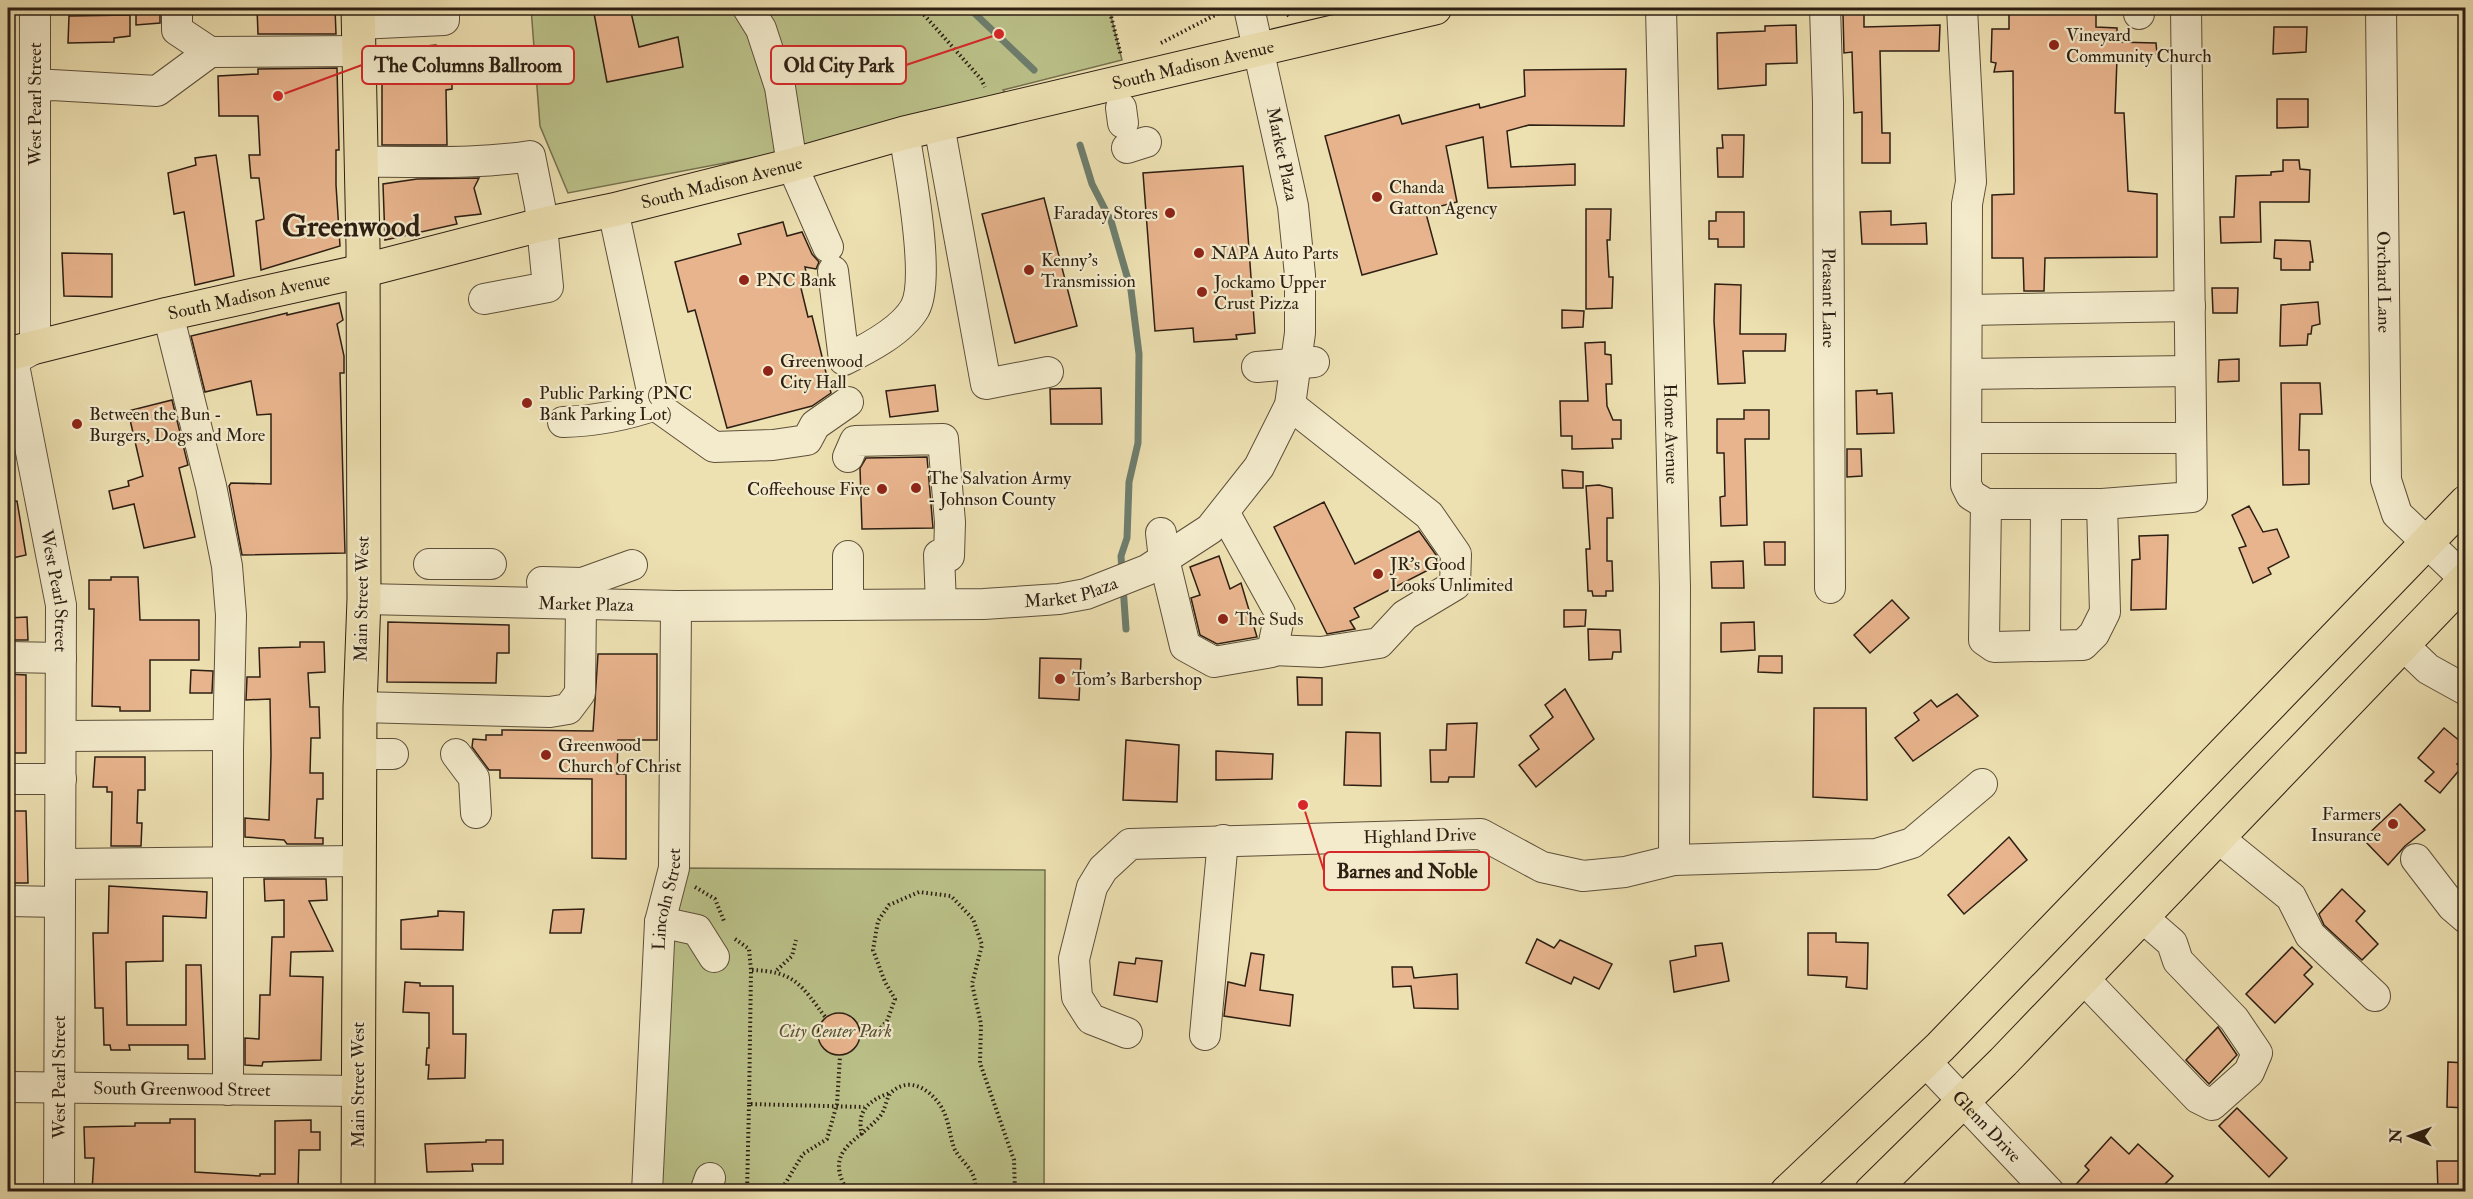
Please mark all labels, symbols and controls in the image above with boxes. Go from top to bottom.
place label: Vineyard Community Church [2066,24,2212,68]
street label: South Madison Avenue [1110,35,1277,95]
marker: Vineyard Community Church [2047,38,2061,52]
street label: West Pearl Street [24,42,47,167]
callout: The Columns Ballroom [362,46,574,84]
callout: Old City Park [771,46,906,84]
text: The Columns Ballroom [373,53,563,78]
text: Old City Park [784,53,895,79]
street label: Market Plaza [1261,105,1303,204]
street label: South Madison Avenue [639,151,805,214]
place label: Chanda Gatton Agency [1389,176,1498,220]
marker: Chanda Gatton Agency [1370,190,1384,204]
place label: Faraday Stores [1053,202,1158,225]
marker: Faraday Stores [1163,206,1177,220]
district label: Greenwood [282,208,420,245]
street label: Orchard Lane [2372,231,2396,334]
place label: NAPA Auto Parts [1211,242,1338,265]
marker: NAPA Auto Parts [1192,246,1206,260]
street label: Pleasant Lane [1817,248,1841,348]
place label: Kenny's Transmission [1041,249,1136,293]
marker: Kenny's Transmission [1022,263,1036,277]
street label: South Madison Avenue [166,267,333,325]
place label: PNC Bank [756,269,837,292]
place label: Jockamo Upper Crust Pizza [1213,271,1326,315]
marker: PNC Bank [737,273,751,287]
marker: Jockamo Upper Crust Pizza [1195,285,1209,299]
place label: Greenwood City Hall [780,350,863,394]
marker: Greenwood City Hall [761,364,775,378]
place label: Public Parking (PNC Bank Parking Lot) [539,382,692,426]
street label: Home Avenue [1659,383,1684,485]
marker: Public Parking (PNC Bank Parking Lot) [520,396,534,410]
place label: Between the Bun - Burgers, Dogs and More [89,403,266,447]
marker: Between the Bun - Burgers, Dogs and More [70,417,84,431]
place label: The Salvation Army - Johnson County [928,467,1072,511]
place label: Coffeehouse Five [747,478,870,501]
marker: The Salvation Army - Johnson County [909,481,923,495]
marker: Coffeehouse Five [875,482,889,496]
street label: West Pearl Street [35,527,73,652]
street label: Main Street West [349,536,375,662]
place label: JR's Good Looks Unlimited [1389,553,1513,597]
marker: JR's Good Looks Unlimited [1371,567,1385,581]
street label: Market Plaza [1023,571,1122,613]
street label: Market Plaza [538,591,635,617]
place label: The Suds [1235,608,1303,631]
marker: The Suds [1216,612,1230,626]
place label: Tom's Barbershop [1072,668,1202,691]
marker: Tom's Barbershop [1053,672,1067,686]
place label: Greenwood Church of Christ [558,734,682,778]
marker: Greenwood Church of Christ [539,748,553,762]
place label: Farmers Insurance [2311,803,2381,847]
marker: Farmers Insurance [2386,817,2400,831]
street label: Highland Drive [1363,823,1477,849]
street label: Lincoln Street [647,848,686,951]
callout: Barnes and Noble [1324,852,1489,890]
text: Barnes and Noble [1336,859,1478,884]
street label: West Pearl Street [48,1015,71,1140]
park label: City Center Park [778,1020,892,1043]
street label: Main Street West [347,1022,370,1148]
street label: South Greenwood Street [93,1076,271,1102]
street label: Glenn Drive [1947,1085,2027,1168]
north arrow [2380,1106,2440,1166]
text: N [2386,1128,2406,1144]

